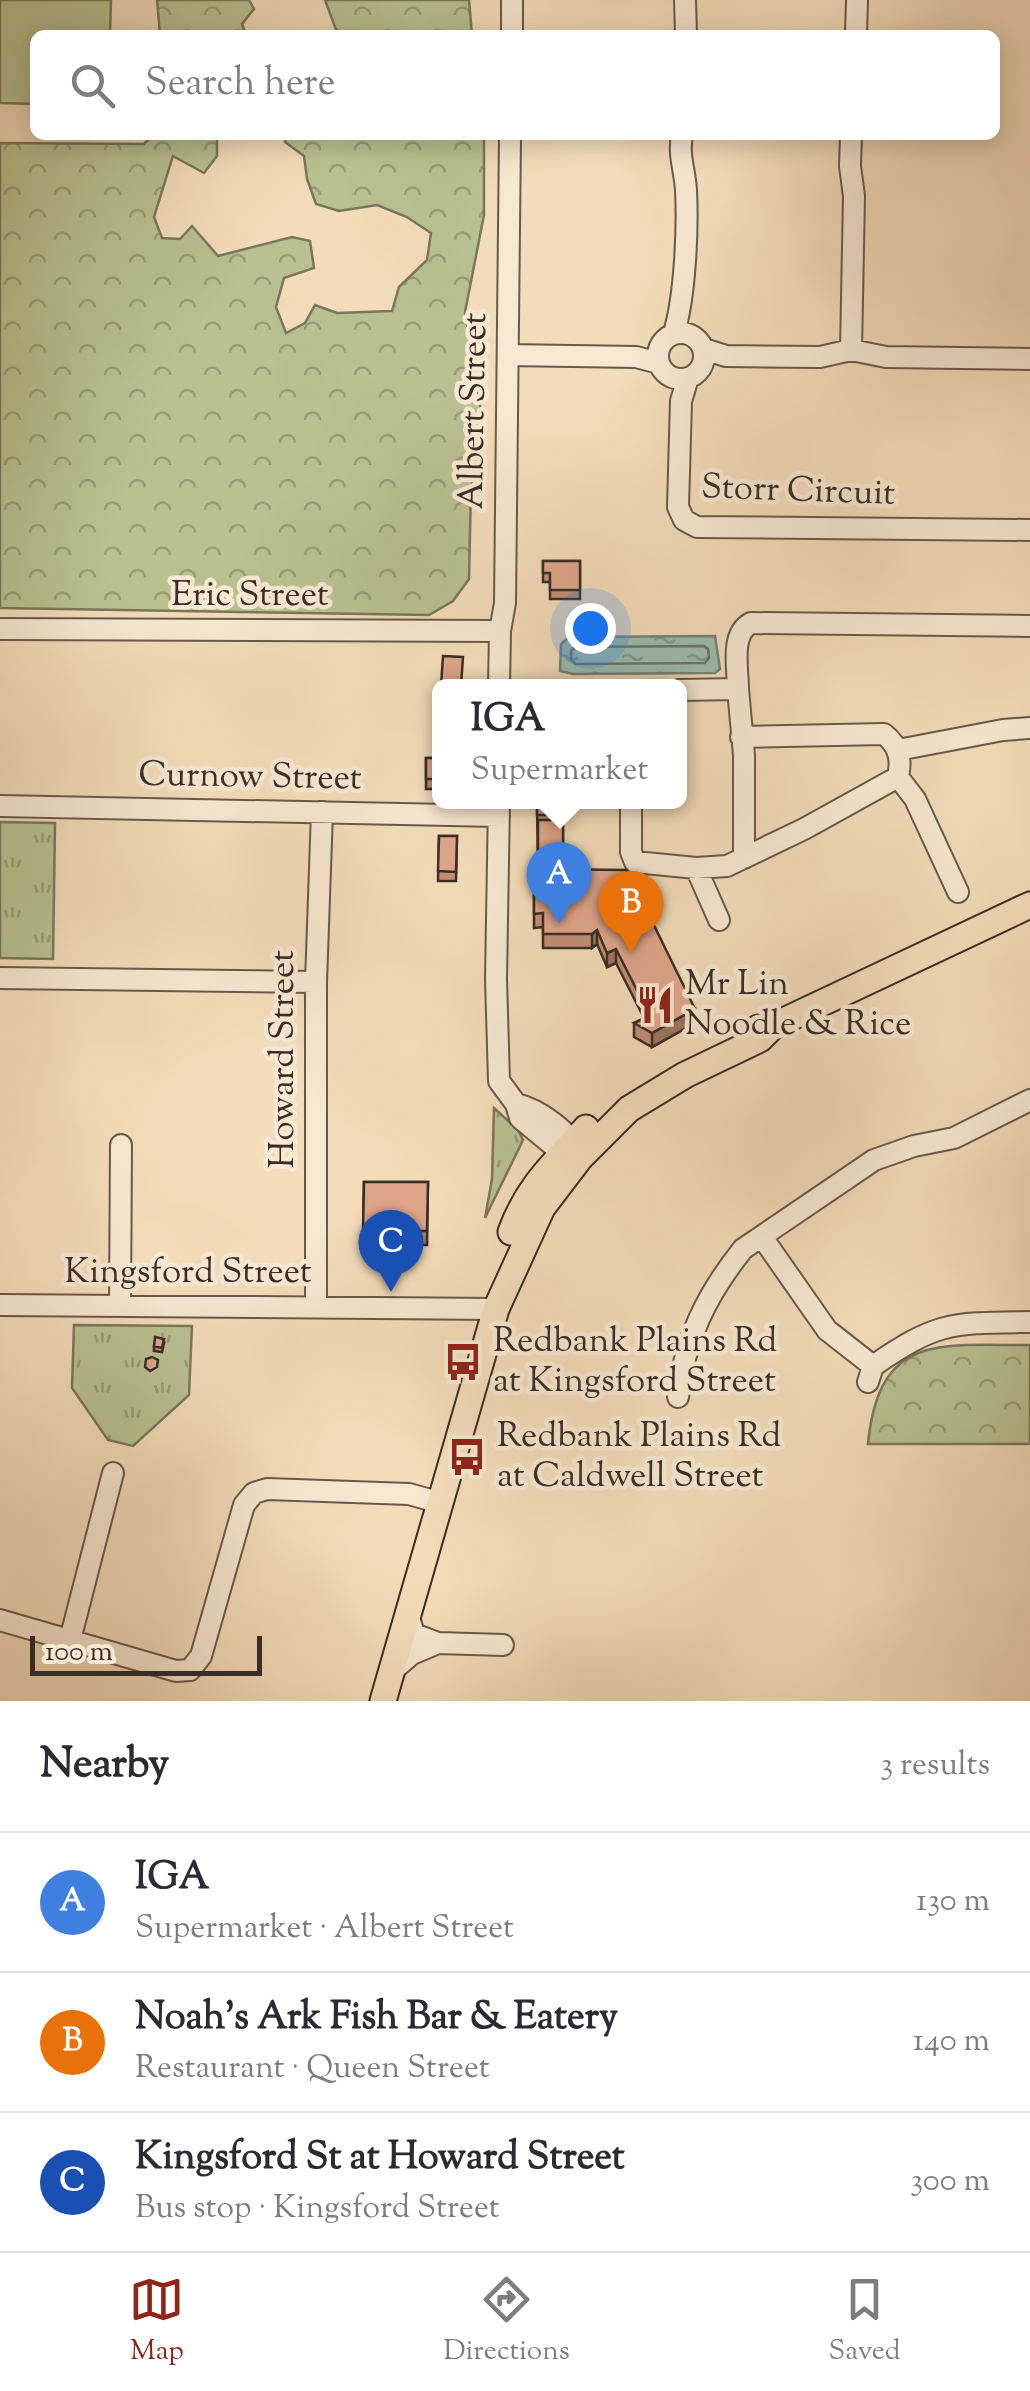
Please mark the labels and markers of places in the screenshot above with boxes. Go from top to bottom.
pin: A [526,842,592,924]
pin: B [598,870,664,953]
place label: Mr Lin Noodle & Rice [685,960,911,1051]
restaurant icon: Mr Lin Noodle & Rice [634,984,676,1026]
pin: C [358,1210,424,1292]
place label: Redbank Plains Rd at Kingsford Street [493,1317,778,1408]
bus stop icon: Redbank Plains Rd at Kingsford Street [442,1341,484,1383]
place label: Redbank Plains Rd at Caldwell Street [497,1412,782,1503]
bus stop icon: Redbank Plains Rd at Caldwell Street [446,1436,488,1478]

